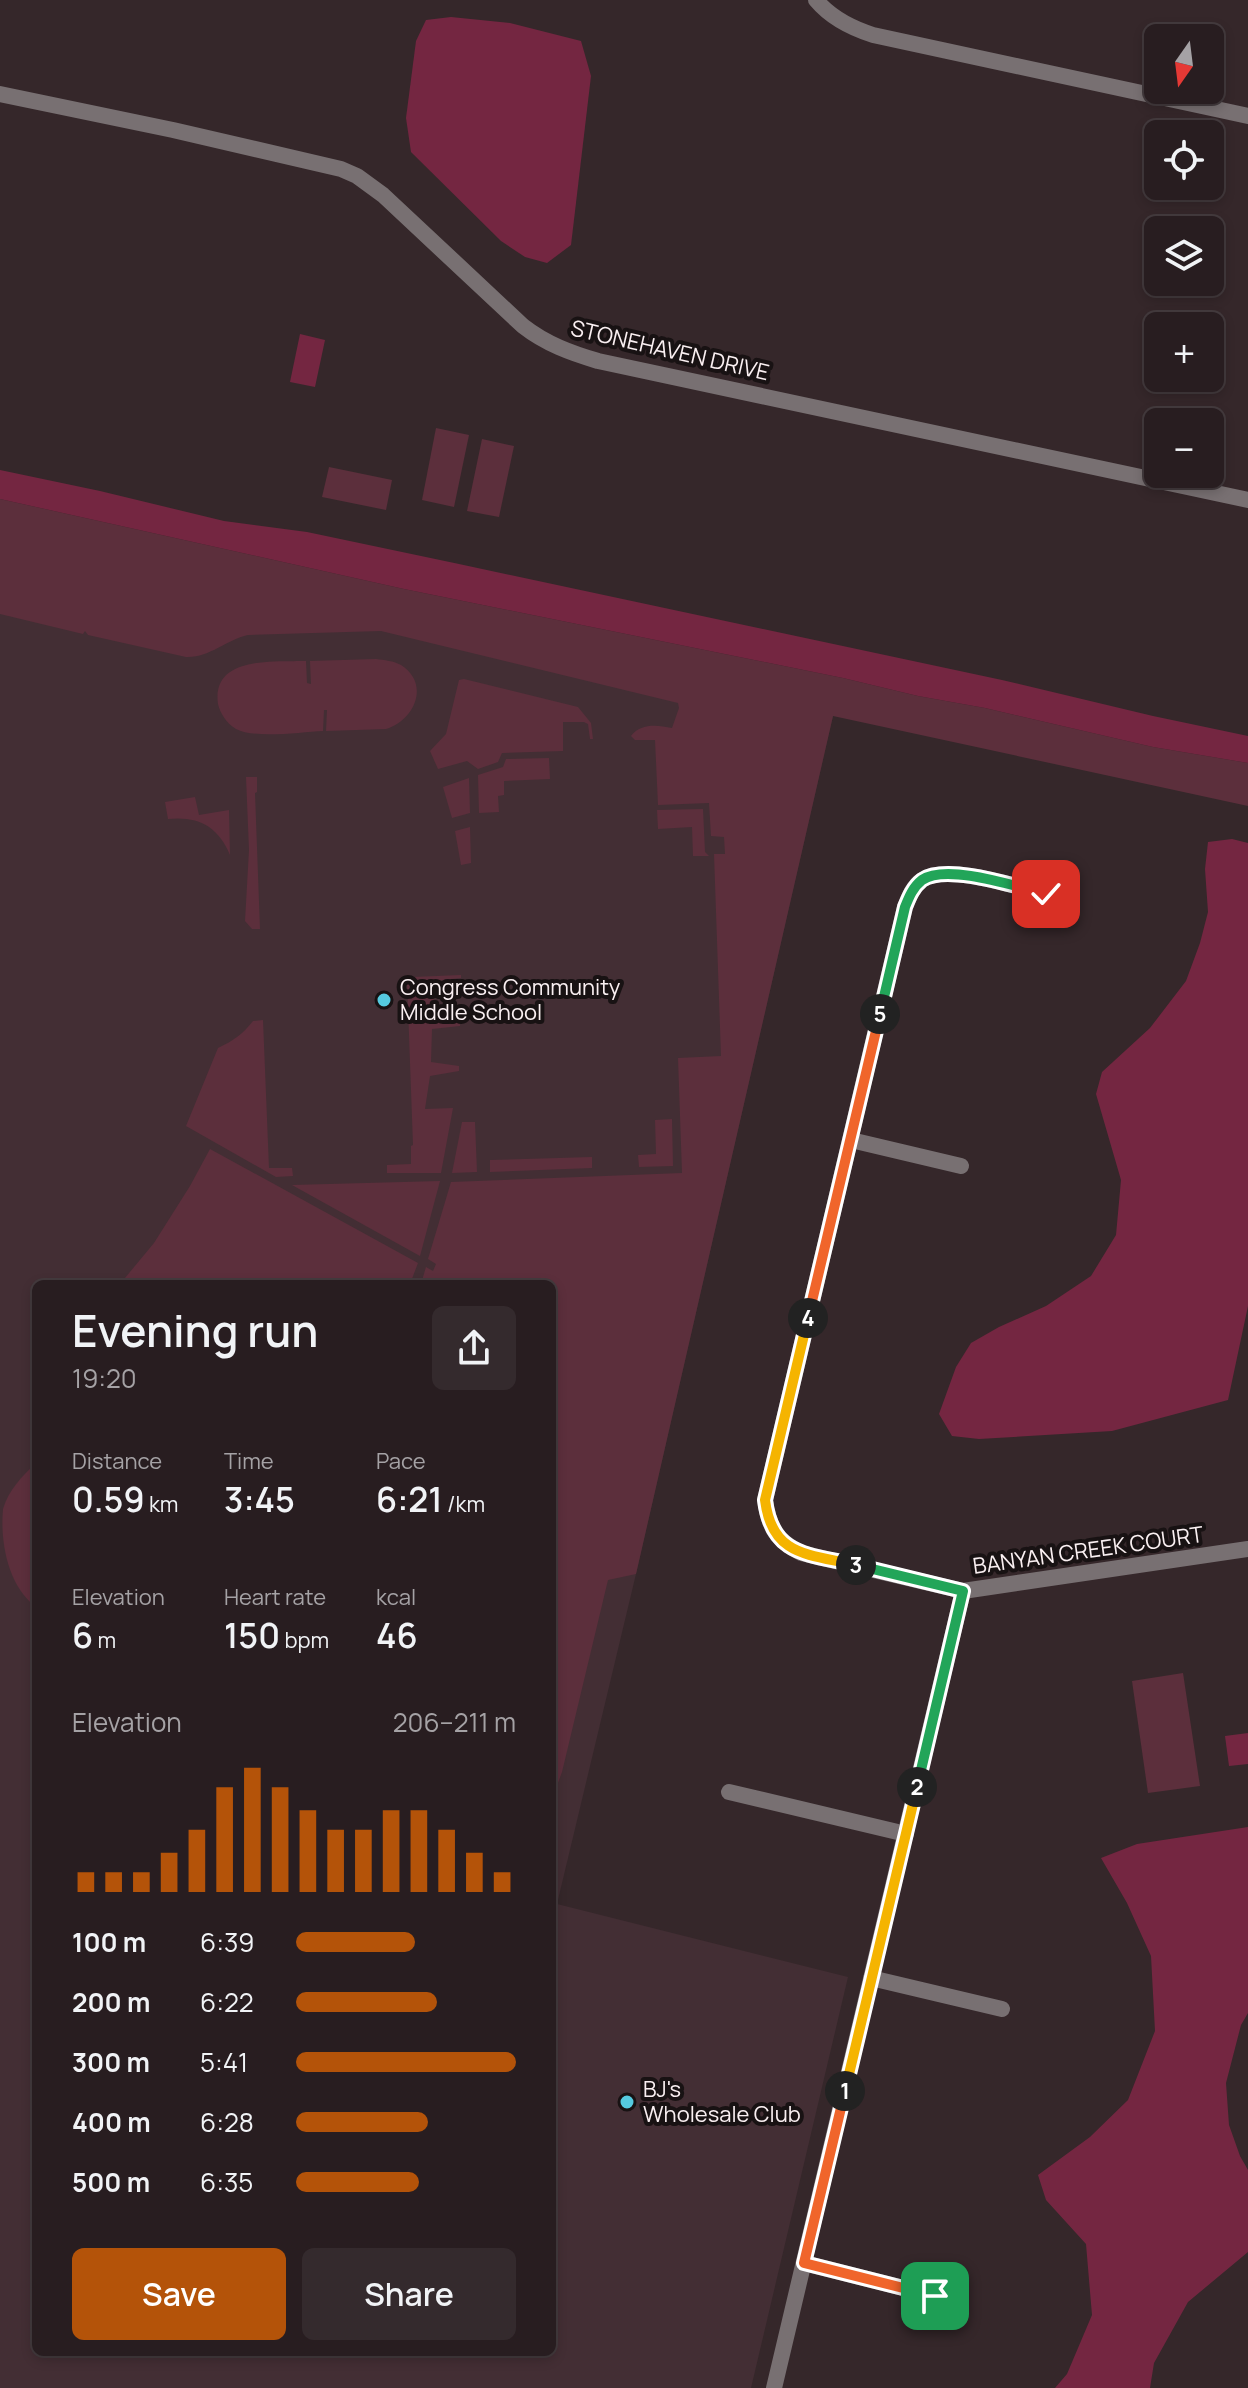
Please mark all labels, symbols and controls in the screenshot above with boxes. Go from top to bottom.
north arrow [1144,24,1224,104]
map controls [1144,24,1224,488]
button: locate [1144,120,1224,200]
button: layers [1144,216,1224,296]
button: + [1144,312,1224,392]
street label: STONEHAVEN DRIVE [568,313,772,387]
button: − [1144,408,1224,488]
pin [1012,860,1080,928]
icon: check [1024,872,1068,916]
place label: Congress Community Middle School [400,972,621,1027]
marker: Congress Community Middle School [375,991,393,1009]
pin: 5 [860,994,900,1034]
text: 5 [874,999,886,1029]
pin: 4 [788,1298,828,1338]
text: Evening run [72,1300,318,1360]
text: 4 [801,1303,815,1333]
button: share [432,1306,516,1390]
text: 19:20 [72,1360,137,1396]
text: Distance [72,1446,162,1476]
text: Time [224,1446,274,1476]
text: Pace [376,1446,426,1476]
text: 0.59 [72,1476,145,1522]
text: 3:45 [224,1476,295,1522]
text: 6:21 [376,1476,443,1522]
text: km [145,1489,179,1519]
text: /km [443,1489,485,1519]
street label: BANYAN CREEK COURT [971,1519,1205,1581]
pin: 3 [836,1545,876,1585]
text: 3 [850,1550,862,1580]
text: Elevation [72,1582,165,1612]
text: Heart rate [224,1582,326,1612]
text: kcal [376,1582,416,1612]
text: 6 [72,1612,93,1658]
text: 150 [224,1612,280,1658]
text: 46 [376,1612,418,1658]
text: m [93,1625,116,1655]
text: bpm [280,1625,329,1655]
text: Elevation [72,1704,182,1740]
text: 206–211 m [393,1704,516,1740]
pin: 2 [897,1767,937,1807]
text: 2 [910,1772,924,1802]
text: 100 m [72,1924,146,1960]
text: 6:39 [200,1924,254,1960]
text: 200 m [72,1984,150,2020]
text: 6:22 [200,1984,254,2020]
text: 300 m [72,2044,150,2080]
text: 5:41 [200,2044,248,2080]
pin: 1 [825,2071,865,2111]
place label: BJ's Wholesale Club [643,2074,801,2129]
text: 1 [840,2076,850,2106]
marker: BJ's Wholesale Club [618,2093,636,2111]
text: 400 m [72,2104,151,2140]
text: 6:28 [200,2104,254,2140]
text: 500 m [72,2164,150,2200]
text: 6:35 [200,2164,253,2200]
button: Save [72,2248,286,2340]
button: Share [302,2248,516,2340]
pin [901,2262,969,2330]
icon: arrive [913,2274,957,2318]

